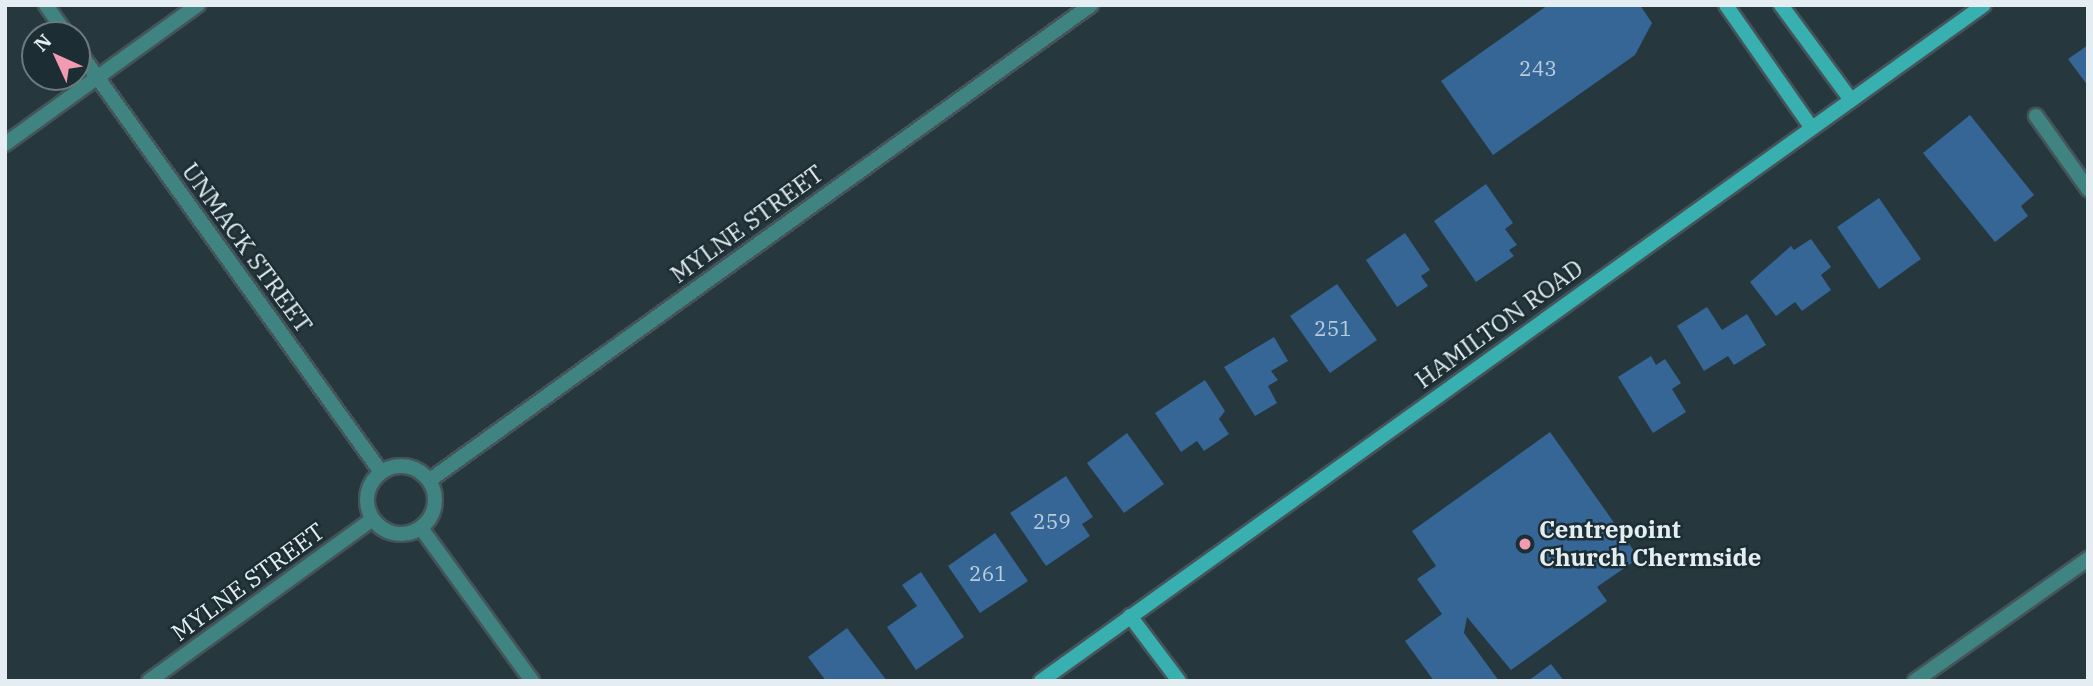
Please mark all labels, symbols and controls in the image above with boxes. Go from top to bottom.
north arrow [21,21,91,91]
text: N [29,29,56,56]
house number: 243 [1519,55,1557,81]
street label: UNMACK STREET [176,157,318,339]
street label: MYLNE STREET [665,159,829,289]
street label: HAMILTON ROAD [1410,254,1588,394]
house number: 251 [1314,315,1352,341]
house number: 259 [1033,508,1071,534]
place label: Centrepoint Church Chermside [1539,516,1761,572]
street label: MYLNE STREET [166,517,330,647]
marker: Centrepoint Church Chermside [1517,536,1533,552]
house number: 261 [969,560,1007,586]

